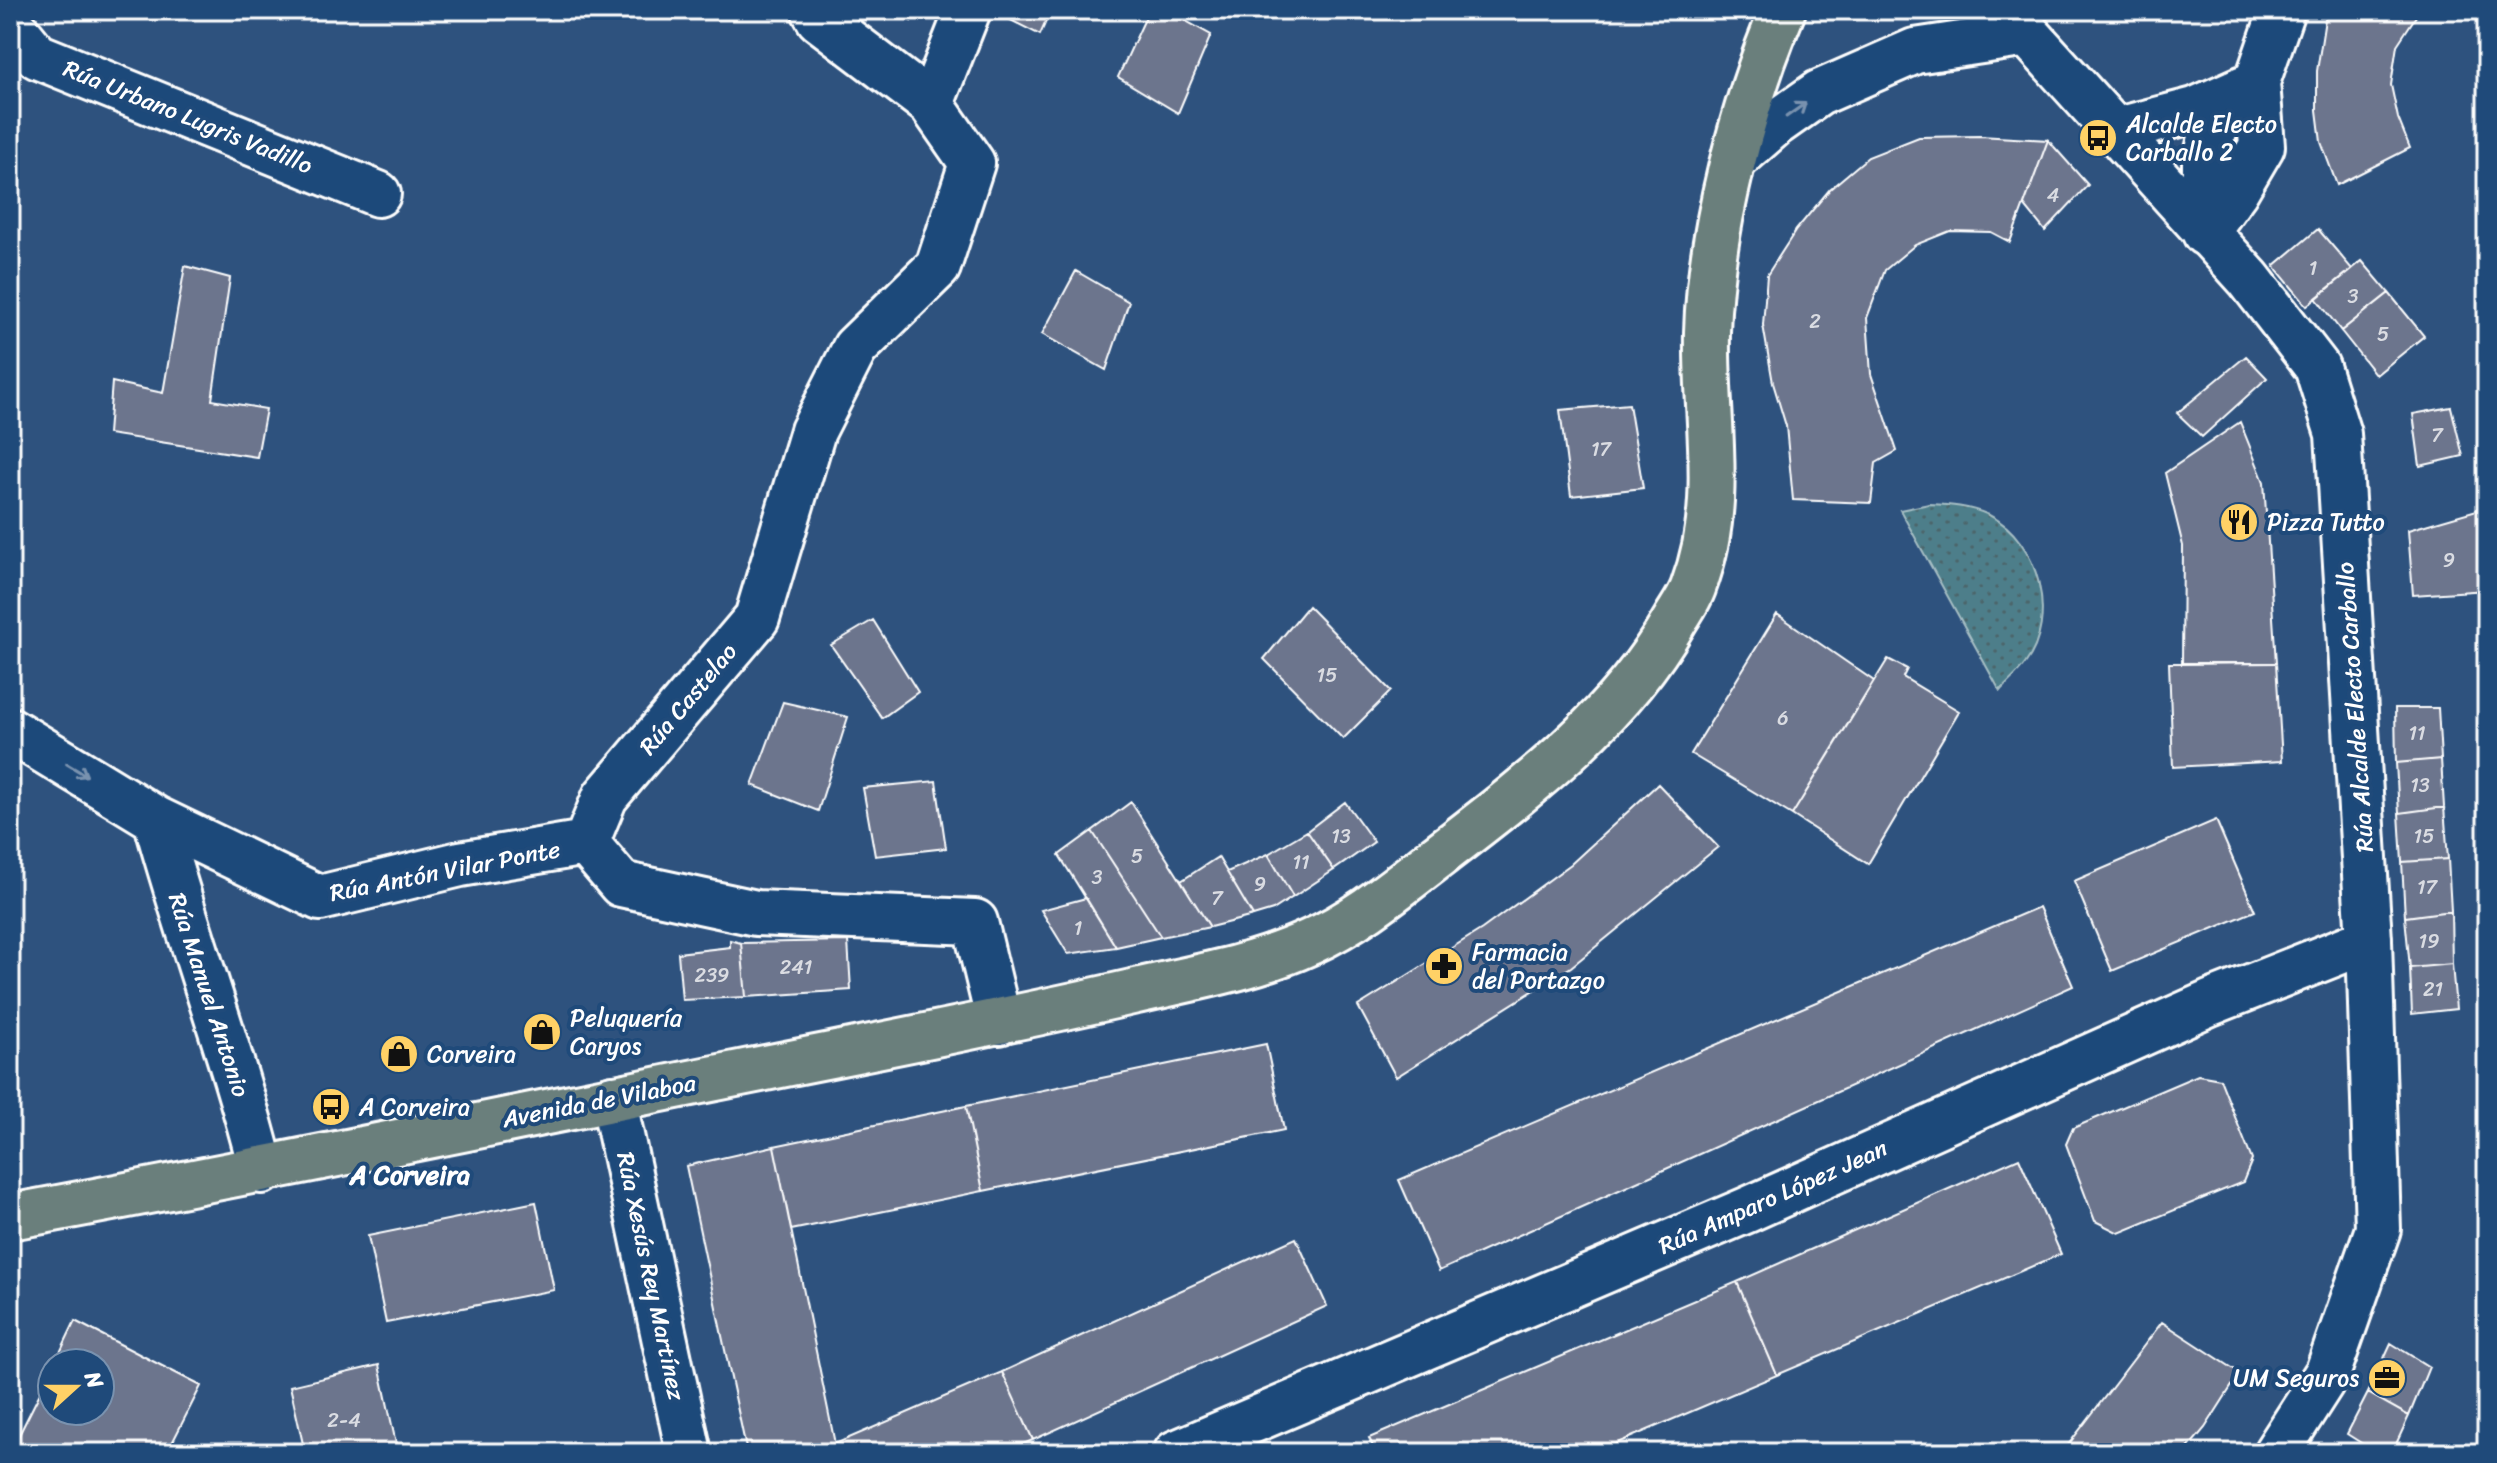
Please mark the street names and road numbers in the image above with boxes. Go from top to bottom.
street label: Rúa Urbano Lugris Vadillo [57,48,319,186]
street label: Rúa Alcalde Electo Carballo [2324,561,2386,853]
street label: Rúa Castelao [628,633,748,765]
street label: Rúa Antón Vilar Ponte [326,828,564,914]
street label: Rúa Manuel Antonio [156,887,262,1103]
street label: Avenida de Vilaboa [498,1061,700,1141]
street label: Rúa Amparo López Jean [1652,1128,1894,1266]
street label: Rúa Xesús Rey Martínez [604,1148,698,1405]

